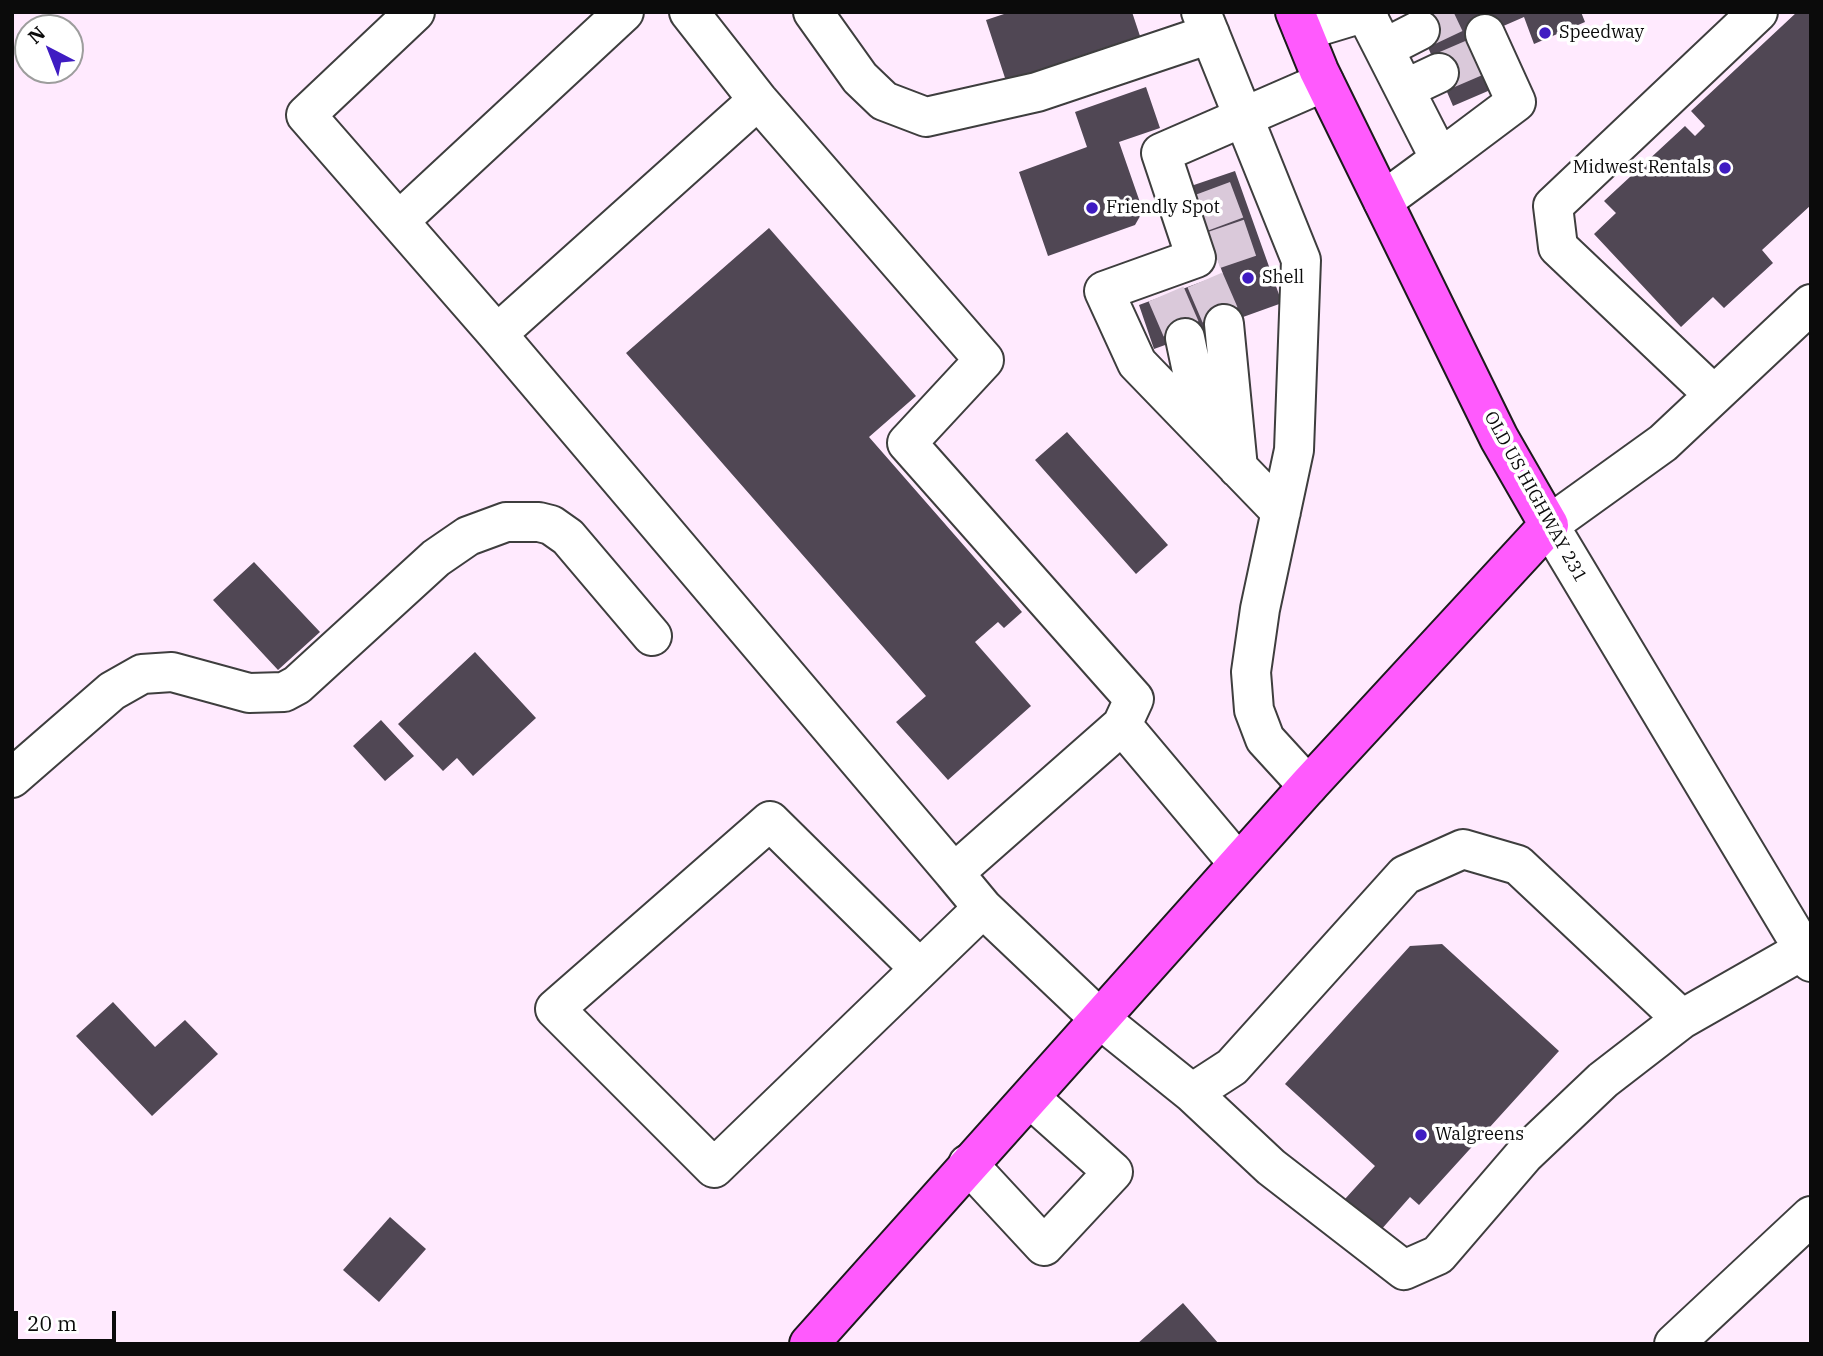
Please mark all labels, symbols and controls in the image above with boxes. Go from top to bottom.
north arrow [14,14,84,84]
text: N [23,21,50,49]
place label: Speedway [1559,22,1644,44]
marker: Speedway [1537,25,1553,41]
place label: Midwest Rentals [1573,157,1711,179]
marker: Midwest Rentals [1717,160,1733,176]
place label: Friendly Spot [1106,197,1220,219]
marker: Friendly Spot [1084,200,1100,216]
place label: Shell [1262,267,1304,289]
marker: Shell [1240,270,1256,286]
street label: OLD US HIGHWAY 231 [1479,408,1591,586]
place label: Walgreens [1435,1124,1524,1146]
marker: Walgreens [1413,1127,1429,1143]
scale bar [18,1296,119,1340]
text: 20 m [27,1309,77,1337]

